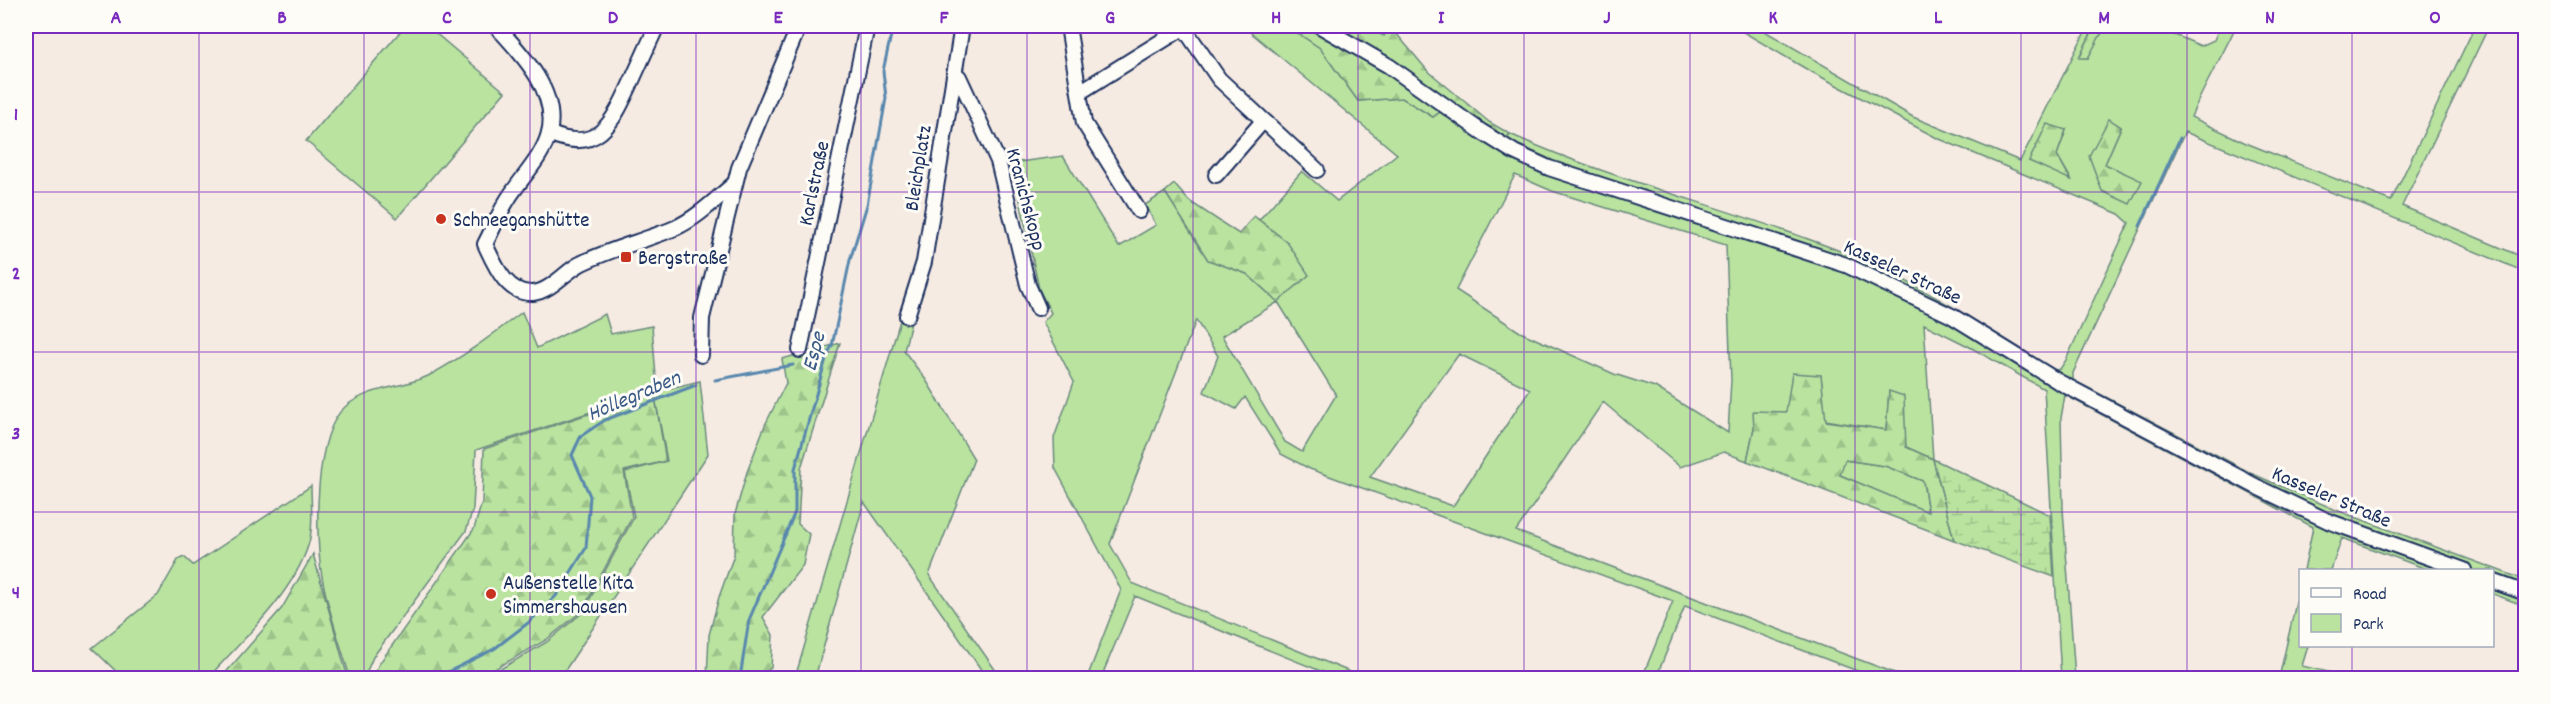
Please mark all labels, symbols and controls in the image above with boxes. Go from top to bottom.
text: A [111,5,122,33]
text: B [277,5,287,33]
text: C [442,5,452,33]
text: D [608,5,619,33]
text: E [773,5,783,33]
text: F [940,5,950,33]
text: G [1105,5,1115,33]
text: H [1271,5,1281,33]
text: I [1438,5,1445,33]
text: J [1603,5,1611,33]
text: K [1768,5,1778,33]
text: L [1934,5,1943,33]
text: M [2098,5,2110,33]
text: N [2265,5,2275,33]
text: O [2429,5,2441,33]
text: 1 [14,102,18,130]
street label: Bleichplatz [898,123,942,213]
street label: Karlstraße [792,139,840,229]
street label: Kranichskopp [996,145,1052,254]
place label: Schneeganshütte [453,207,590,237]
marker: Schneeganshütte [434,212,448,226]
street label: Kasseler Straße [1838,233,1966,314]
place label: Bergstraße [638,245,728,275]
marker: Bergstraße [619,250,633,264]
text: 2 [12,261,20,289]
water label: Espe [795,328,836,375]
water label: Höllegraben [583,363,687,431]
text: 3 [12,421,20,449]
street label: Kasseler Straße [2266,460,2395,537]
legend [2299,569,2494,647]
place label: Außenstelle Kita Simmershausen [503,570,635,624]
text: 4 [12,580,20,608]
text: Road [2353,583,2387,608]
marker: Außenstelle Kita Simmershausen [484,587,498,601]
text: Park [2353,613,2384,638]

